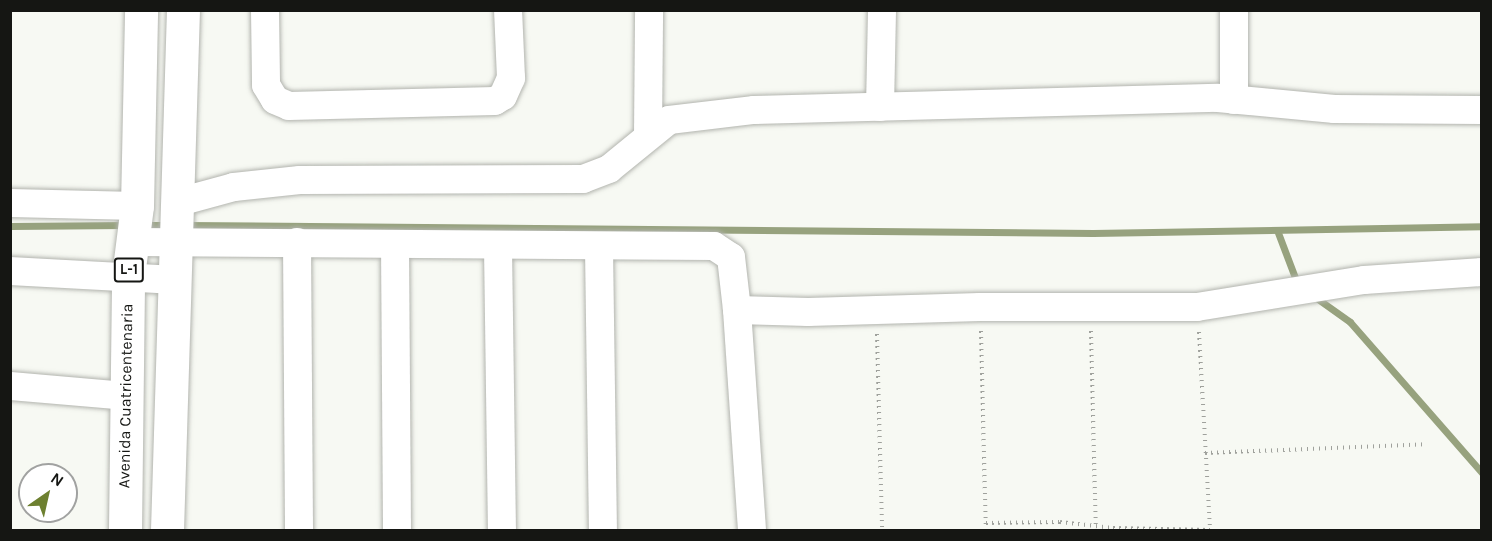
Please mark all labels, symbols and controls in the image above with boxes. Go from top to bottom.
road number: L-1 [112,258,146,282]
street label: Avenida Cuatricentenaria [115,304,137,488]
north arrow [18,463,78,523]
text: N [47,468,67,490]

